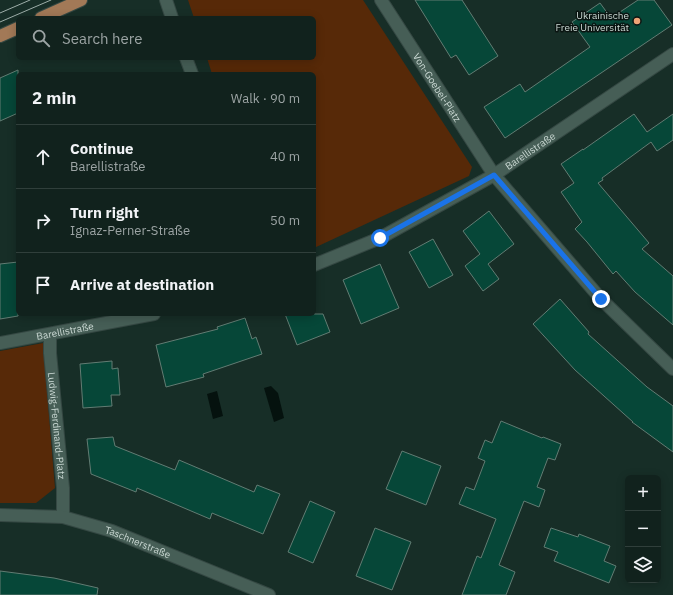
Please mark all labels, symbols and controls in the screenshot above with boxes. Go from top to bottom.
place label: Ukrainische Freie Universität [555,9,629,34]
search box [16,16,316,60]
marker: Ukrainische Freie Universität [632,16,642,26]
icon: search [30,27,52,49]
text: Search here [62,29,142,48]
street label: Von-Goebel-Platz [410,51,464,125]
text: 2 min [32,87,76,109]
text: Walk · 90 m [231,90,300,107]
street label: Barellistraße [503,129,558,173]
text: Continue [70,139,134,158]
icon: ahead [32,146,54,168]
text: 40 m [270,148,300,165]
text: Barellistraße [70,158,145,175]
text: Turn right [70,203,139,222]
icon: right [32,210,54,232]
text: 50 m [270,212,300,229]
text: Ignaz-Perner-Straße [70,222,190,239]
route start [371,229,389,247]
icon: arrive [32,274,54,296]
text: Arrive at destination [70,275,214,294]
route end [592,290,610,308]
street label: Barellistraße [35,319,95,343]
street label: Ludwig-Ferdinand-Platz [45,372,68,480]
map controls [625,475,661,583]
button: + [625,475,661,511]
button: − [625,511,661,547]
street label: Taschnerstraße [103,523,173,561]
button: layers [625,547,661,583]

